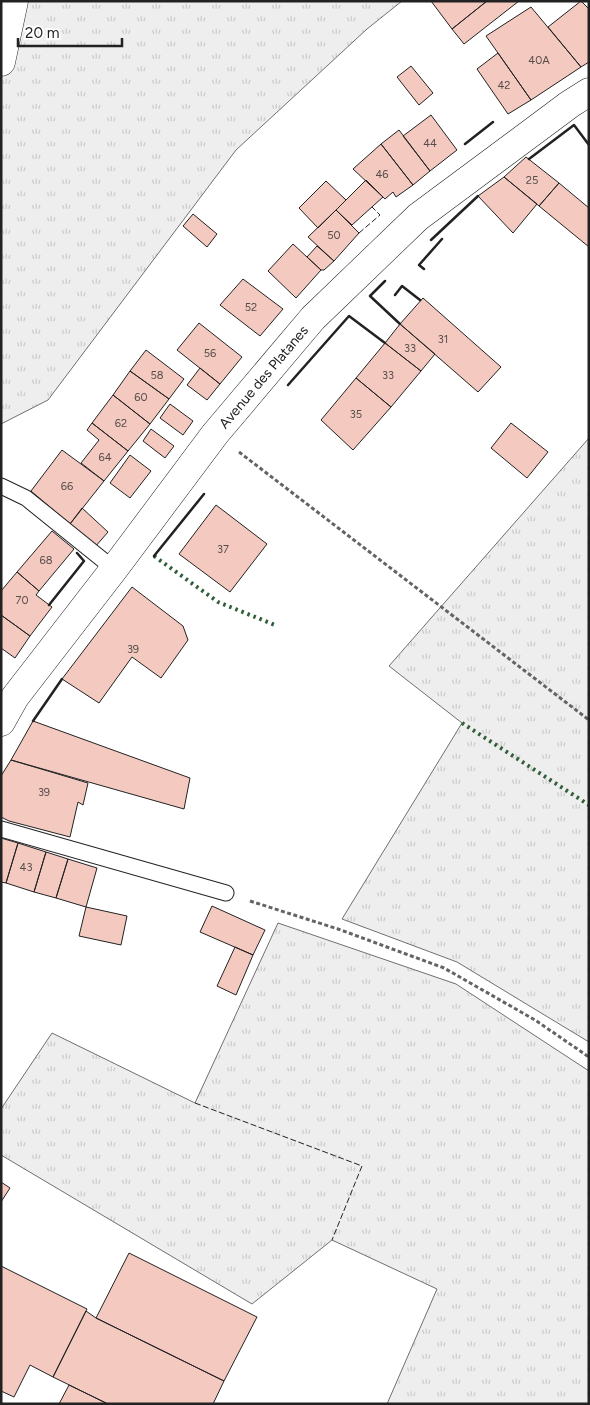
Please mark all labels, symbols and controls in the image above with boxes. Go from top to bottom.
scale bar [18,15,121,47]
text: 20 m [25,24,59,42]
house number: 40A [528,54,550,67]
house number: 42 [498,79,510,92]
house number: 44 [423,137,437,150]
house number: 46 [375,168,389,181]
house number: 25 [526,174,538,187]
house number: 50 [327,229,341,242]
house number: 52 [245,301,257,314]
street label: Avenue des Platanes [215,322,312,432]
house number: 31 [438,333,448,346]
house number: 33 [404,342,416,355]
house number: 56 [204,347,216,360]
house number: 58 [150,369,164,382]
house number: 33 [382,369,394,382]
house number: 60 [134,391,148,404]
house number: 35 [350,408,362,421]
house number: 62 [115,417,127,430]
house number: 64 [98,451,112,464]
house number: 66 [61,480,73,493]
house number: 37 [217,543,229,556]
house number: 68 [40,554,53,567]
house number: 70 [16,594,28,607]
house number: 39 [127,643,139,656]
house number: 39 [38,786,50,799]
house number: 43 [20,861,32,874]

